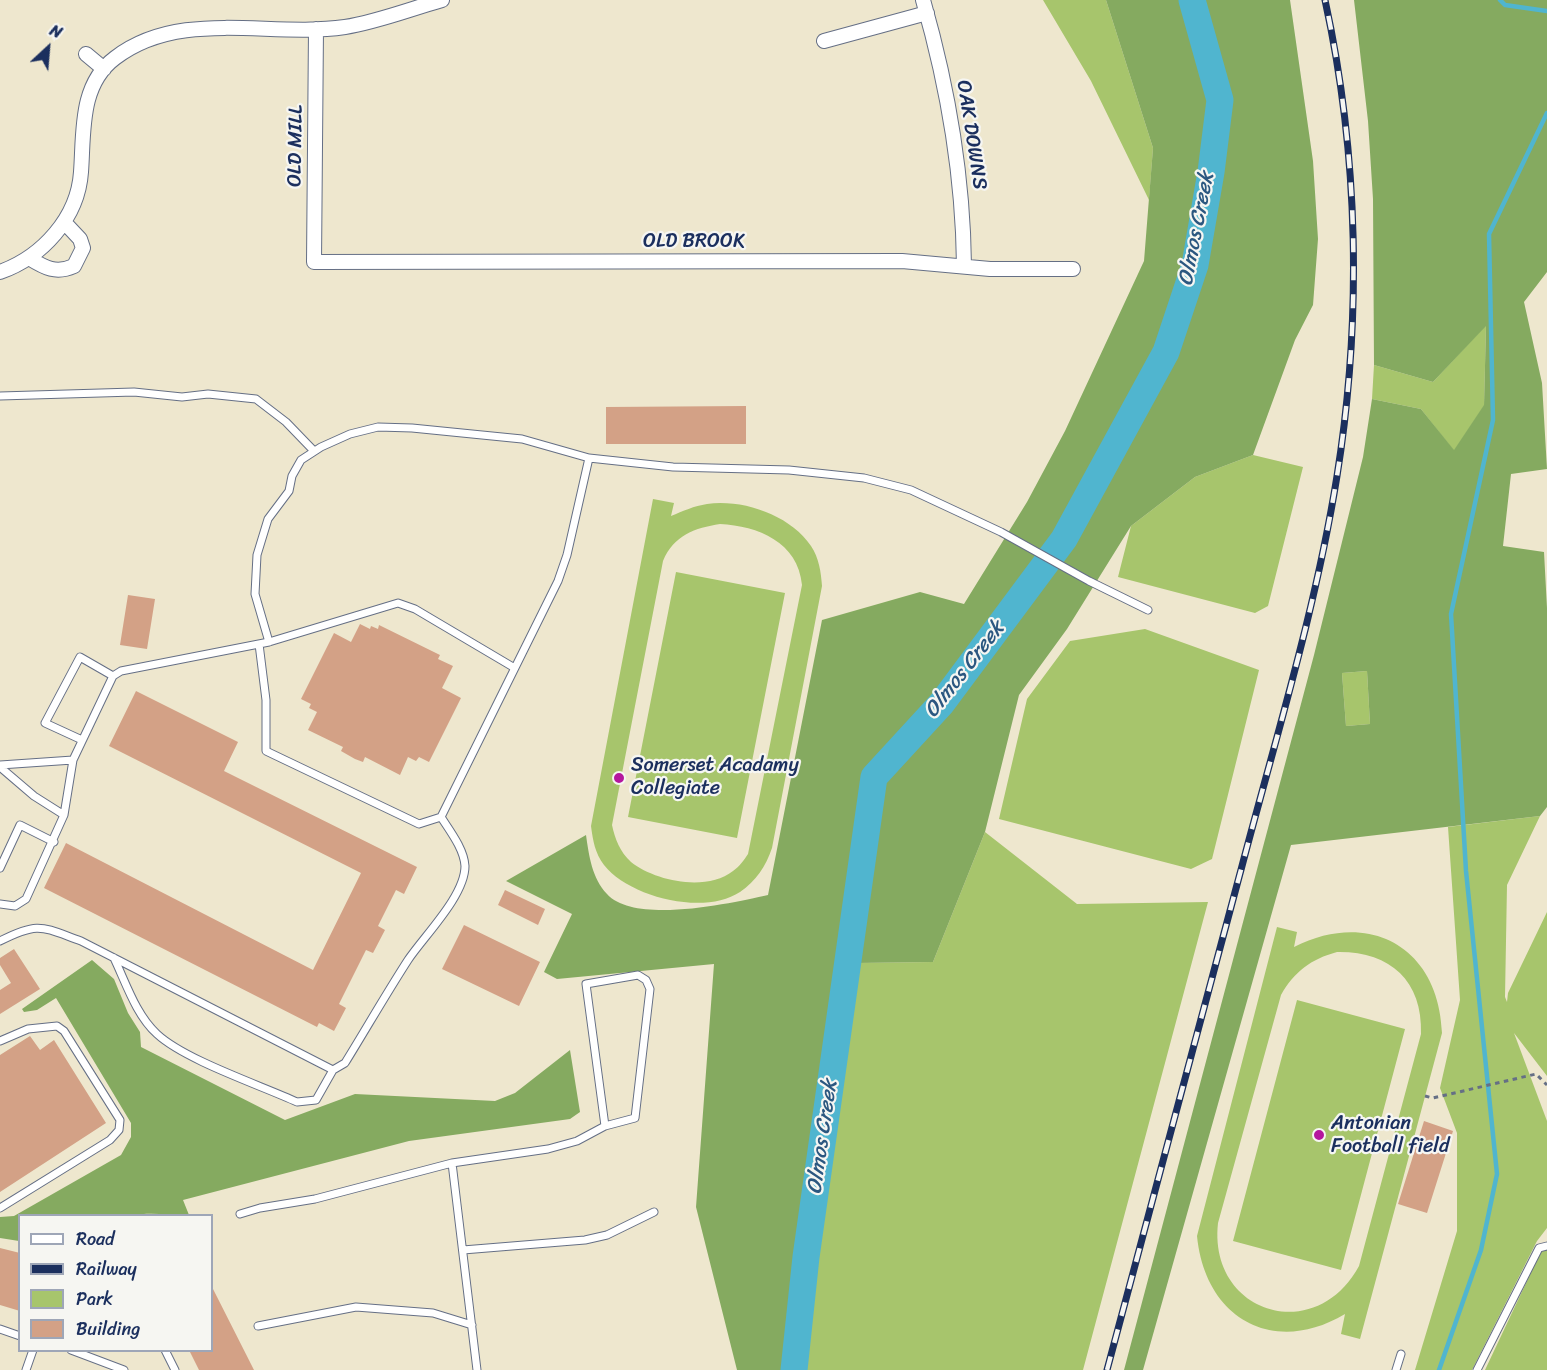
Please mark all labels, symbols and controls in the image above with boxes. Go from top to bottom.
text: N [45,16,67,47]
north arrow [18,18,78,78]
street label: OAK DOWNS [951,79,991,191]
street label: OLD MILL [283,105,309,187]
water label: Olmos Creek [1174,170,1220,288]
street label: OLD BROOK [643,230,745,254]
water label: Olmos Creek [920,617,1010,723]
place label: Somerset Acadamy Collegiate [631,754,799,801]
marker: Somerset Acadamy Collegiate [612,771,626,785]
water label: Olmos Creek [803,1078,843,1196]
place label: Antonian Football field [1331,1112,1450,1159]
marker: Antonian Football field [1312,1128,1326,1142]
legend [18,1214,213,1352]
text: Road [76,1223,115,1255]
text: Railway [76,1253,137,1285]
text: Park [76,1283,113,1315]
text: Building [76,1313,140,1345]

